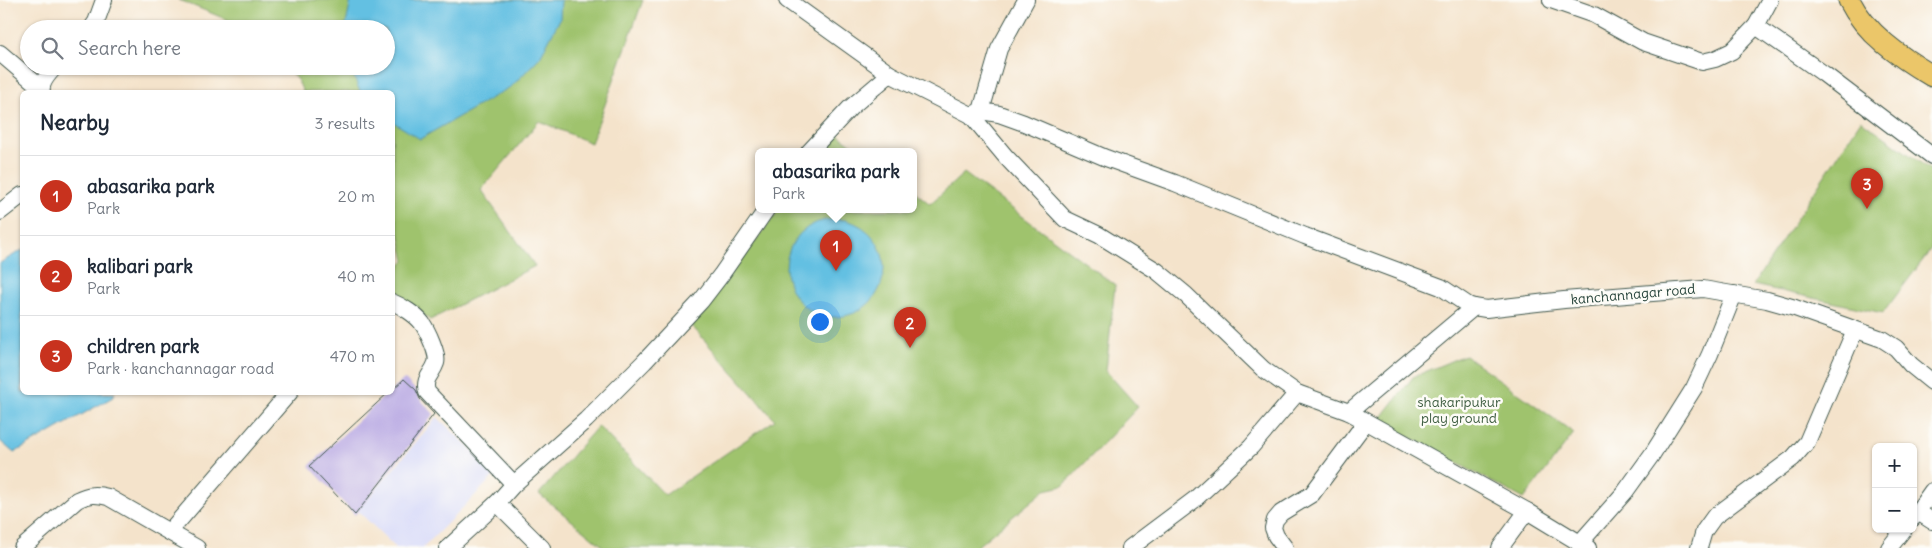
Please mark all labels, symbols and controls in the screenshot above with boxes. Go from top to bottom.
search box [20,20,395,75]
icon: search [38,34,66,62]
text: Search here [78,36,181,60]
text: Nearby [40,109,110,136]
text: 3 results [315,113,375,133]
popup [755,148,917,213]
text: abasarika park [772,159,900,183]
pin: 3 [1851,168,1883,209]
text: abasarika park [87,174,215,198]
text: Park [772,183,805,203]
text: 1 [53,186,59,206]
text: 20 m [338,186,375,206]
text: Park [87,198,120,218]
pin: 1 [820,230,852,271]
text: kalibari park [87,254,193,278]
text: 2 [52,266,60,286]
text: 40 m [337,266,375,286]
text: Park [87,278,120,298]
street label: kanchannagar road [1570,280,1696,308]
pin: 2 [894,307,926,348]
your location [807,309,833,335]
text: children park [87,334,199,358]
text: 3 [51,346,61,366]
text: 470 m [330,346,375,366]
text: Park · kanchannagar road [87,358,274,378]
park label: shakaripukur play ground [1417,393,1501,427]
map controls [1872,443,1917,533]
button: + [1872,443,1917,488]
button: − [1872,488,1917,533]

